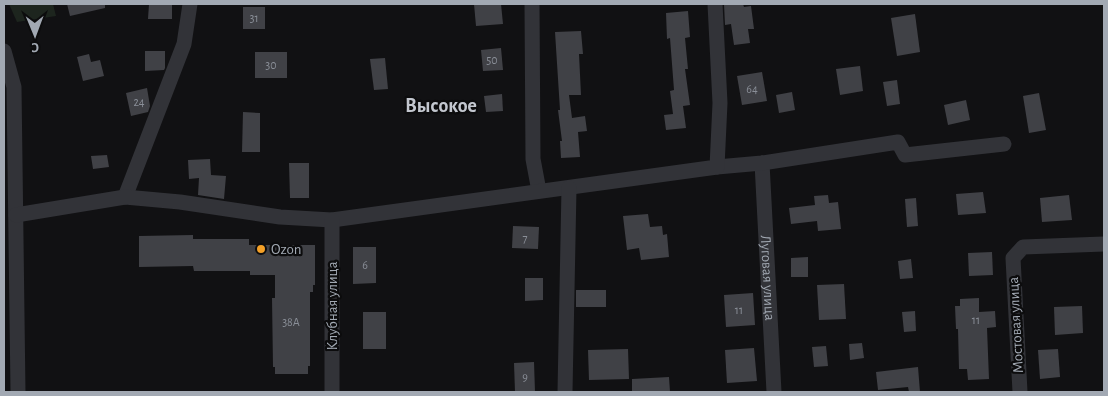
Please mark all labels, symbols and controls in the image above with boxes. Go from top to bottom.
north arrow [10,10,60,60]
house number: 31 [249,12,259,24]
text: С [31,40,39,54]
house number: 50 [486,54,498,66]
house number: 30 [265,59,277,71]
house number: 64 [746,83,758,95]
house number: 24 [133,96,145,108]
district label: Высокое [405,96,477,116]
house number: 7 [522,232,528,244]
street label: Луговая улица [758,235,778,321]
place label: Ozon [271,242,301,257]
marker: Ozon [255,243,267,255]
house number: 6 [362,259,368,271]
street label: Клубная улица [325,261,340,351]
street label: Мостовая улица [1006,276,1026,374]
house number: 11 [735,304,743,316]
house number: 11 [972,314,980,326]
house number: 38А [282,316,300,328]
house number: 9 [522,371,528,383]

